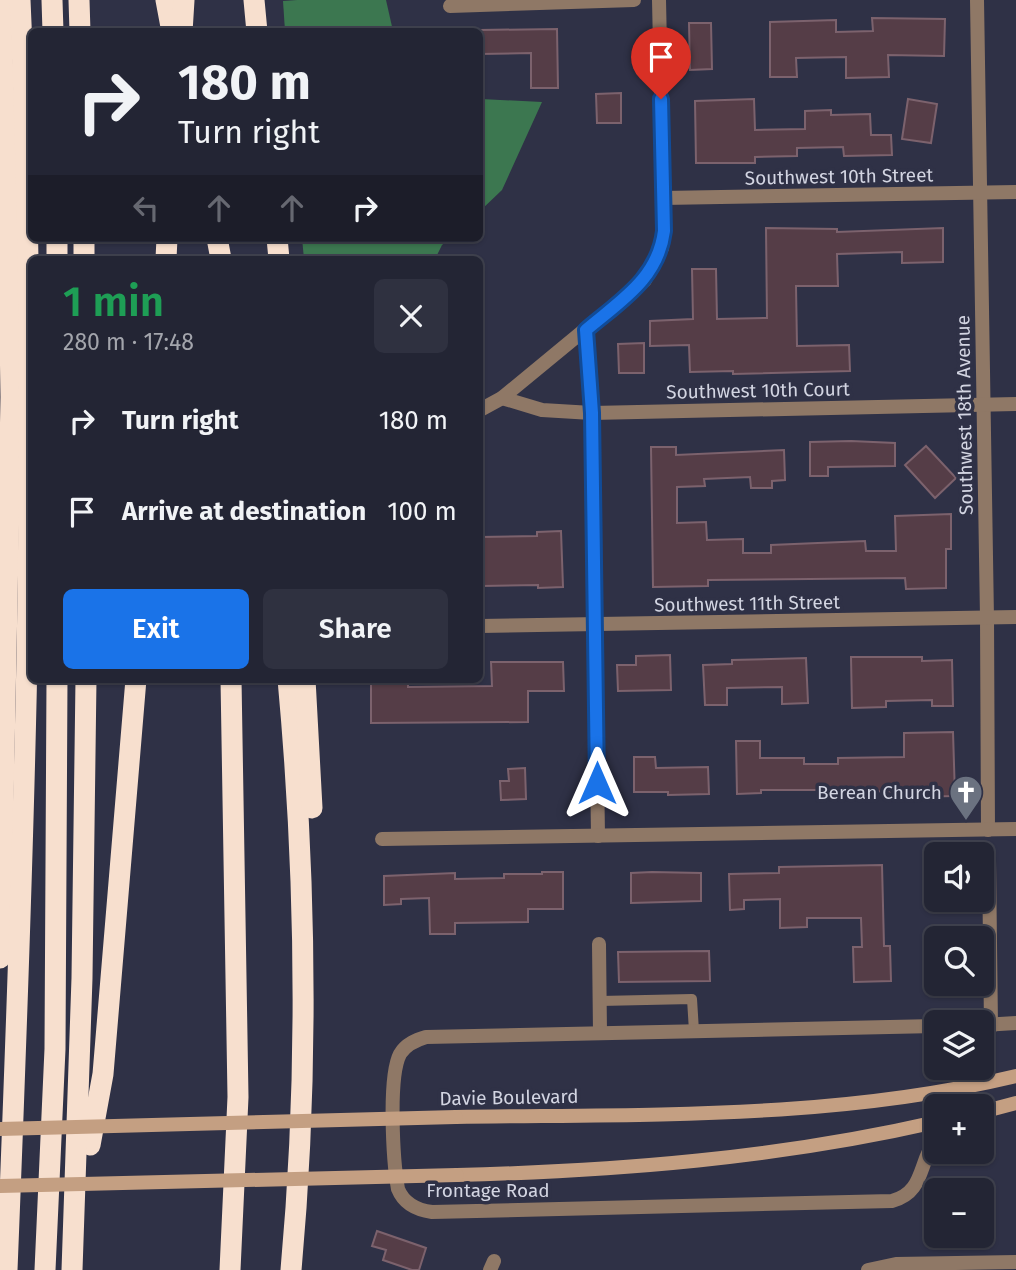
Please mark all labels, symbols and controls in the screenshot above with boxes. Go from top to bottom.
pin [631,27,691,99]
icon: arrive [642,38,680,76]
text: 180 m [178,53,311,112]
icon: right [63,56,154,147]
text: Turn right [178,113,320,151]
street label: Southwest 10th Street [744,163,934,190]
icon: left [127,189,165,227]
icon: ahead [200,189,238,227]
icon: ahead [273,189,311,227]
icon: right [346,189,384,227]
text: 1 min [63,277,164,327]
button: close [374,279,448,353]
street label: Southwest 18th Avenue [951,315,978,515]
text: 280 m · 17:48 [63,328,194,356]
street label: Southwest 10th Court [666,377,850,404]
icon: right [63,402,101,440]
text: Turn right [122,405,239,436]
text: 180 m [379,405,448,436]
icon: arrive [63,493,101,531]
text: Arrive at destination [122,496,366,527]
text: 100 m [387,496,457,527]
button: Exit [63,589,249,669]
button: Share [263,589,448,669]
street label: Southwest 11th Street [654,590,840,617]
position arrow [560,746,634,820]
church icon: Berean Church [947,773,985,822]
place label: Berean Church [817,781,942,804]
map controls [924,842,994,1248]
button: sound [924,842,994,912]
button: search [924,926,994,996]
button: layers [924,1010,994,1080]
street label: Davie Boulevard [439,1085,579,1110]
button: + [924,1094,994,1164]
button: − [924,1178,994,1248]
street label: Frontage Road [426,1179,550,1202]

